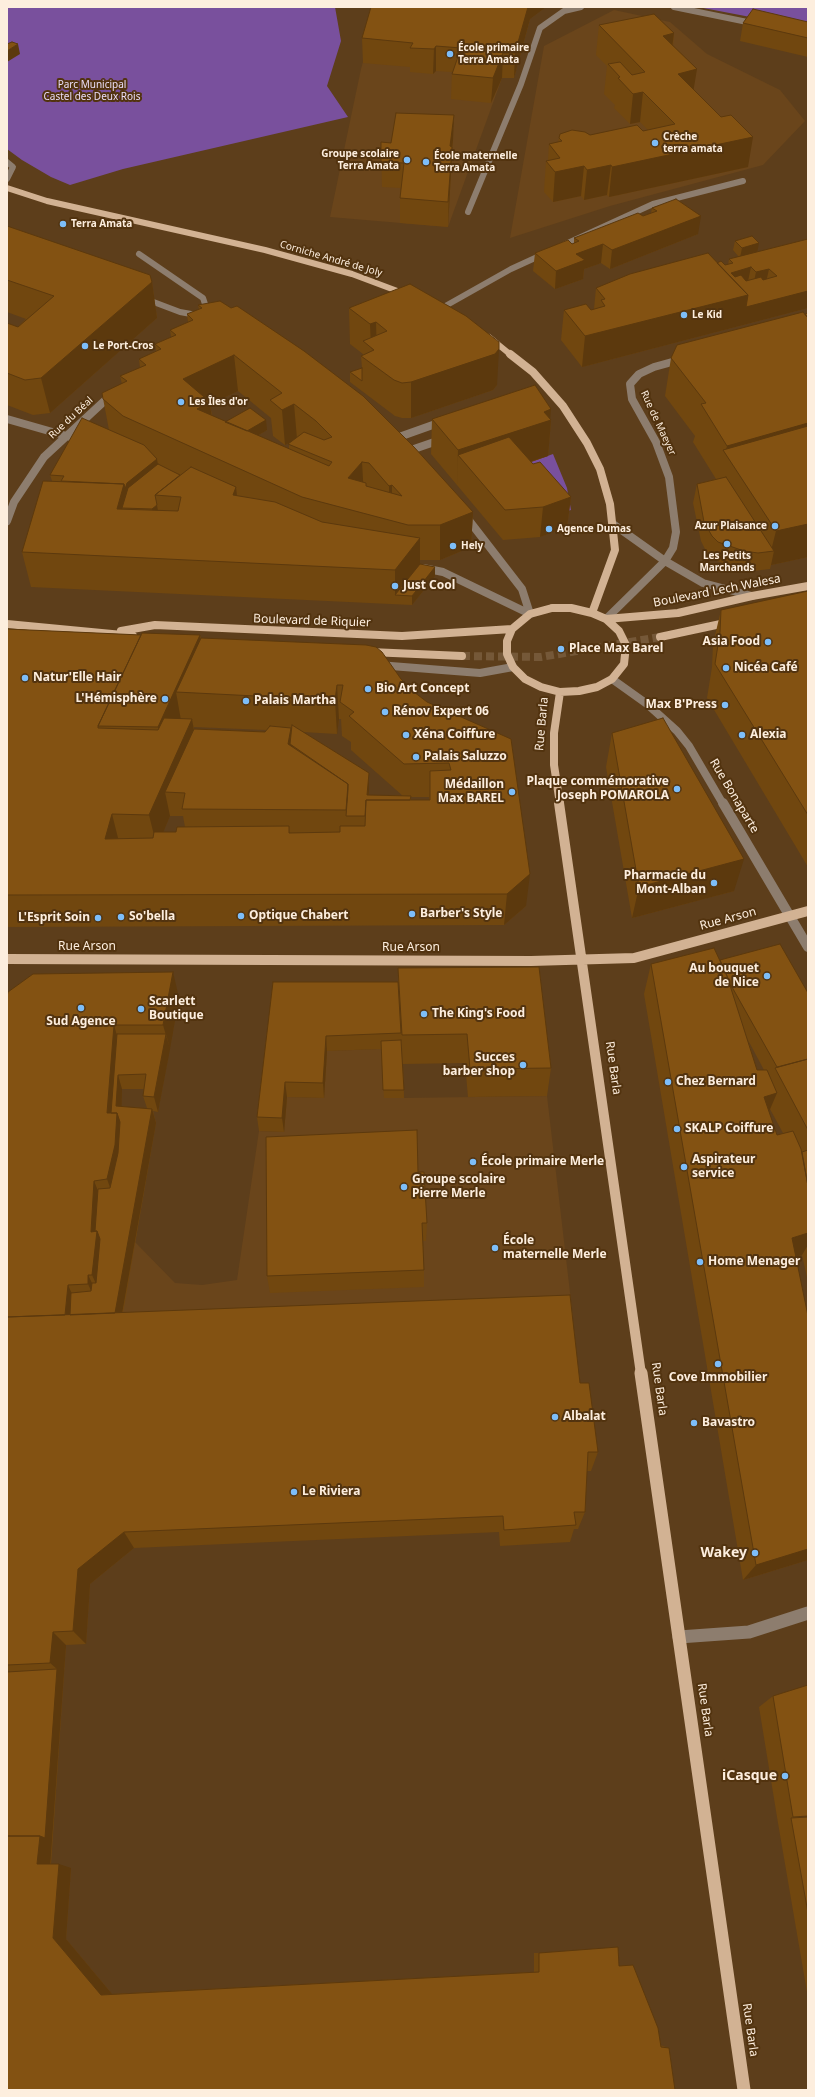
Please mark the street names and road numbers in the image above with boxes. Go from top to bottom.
street label: Corniche André de Joly [278,239,384,279]
street label: Rue de Maeyer [638,389,678,457]
street label: Rue du Béal [46,395,96,441]
street label: Boulevard Lech Walesa [652,572,782,610]
street label: Boulevard de Riquier [253,612,371,630]
street label: Rue Barla [532,696,552,752]
street label: Rue Bonaparte [706,756,762,836]
street label: Rue Arson [698,905,758,933]
street label: Rue Arson [58,940,116,954]
street label: Rue Arson [382,941,440,955]
street label: Rue Barla [602,1040,624,1096]
street label: Rue Barla [648,1361,670,1417]
street label: Rue Barla [694,1682,716,1738]
street label: Rue Barla [739,2002,761,2058]

